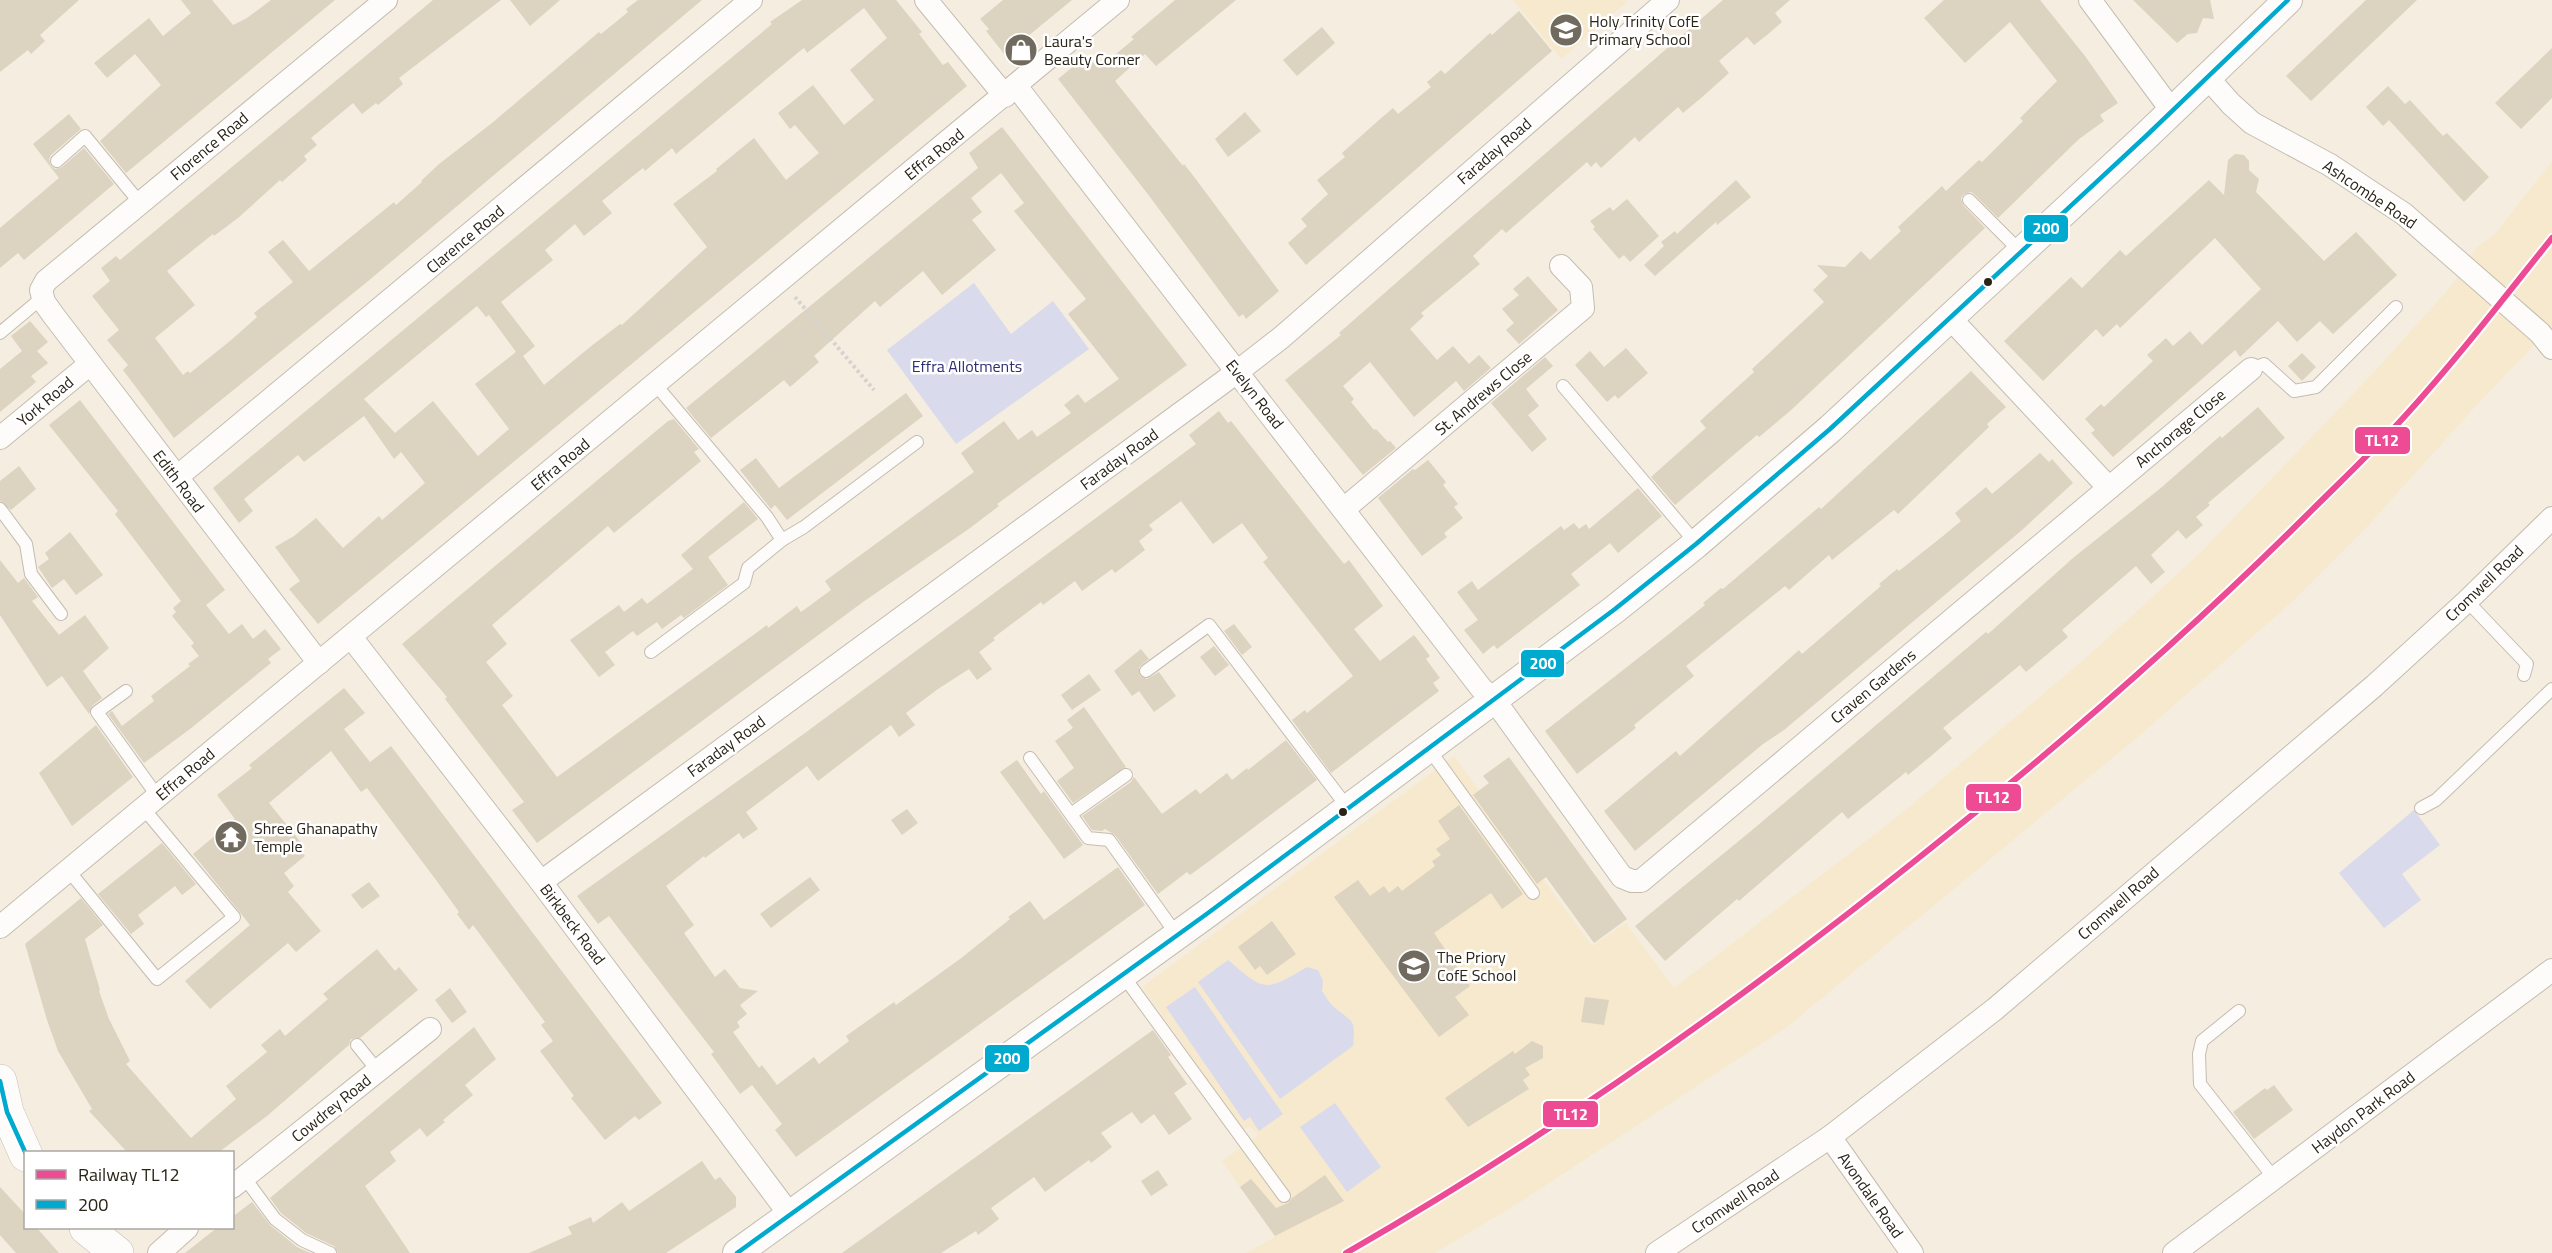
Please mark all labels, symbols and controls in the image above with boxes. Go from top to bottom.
place label: Holy Trinity CofE Primary School [1589,9,1699,51]
school or university icon: Holy Trinity CofE Primary School [1548,12,1584,48]
place label: Laura's Beauty Corner [1044,29,1141,71]
shop icon: Laura's Beauty Corner [1003,32,1039,68]
street label: Florence Road [165,106,253,186]
street label: Faraday Road [1452,112,1536,190]
street label: Effra Road [899,122,969,186]
street label: Ashcombe Road [2318,154,2422,234]
street label: Clarence Road [421,199,509,279]
line badge: 200 [2023,214,2069,243]
text: 200 [2033,216,2059,240]
unlabelled marker [1982,276,1994,288]
street label: St. Andrews Close [1429,345,1537,441]
park label: Effra Allotments [912,354,1022,378]
street label: Evelyn Road [1220,354,1290,434]
street label: York Road [12,370,78,432]
street label: Anchorage Close [2129,383,2231,473]
street label: Faraday Road [1075,422,1163,496]
line badge: TL12 [2354,426,2411,455]
text: TL12 [2365,428,2399,452]
street label: Effra Road [525,432,595,496]
street label: Edith Road [147,445,211,517]
street label: Cromwell Road [2439,539,2529,627]
street label: Craven Gardens [1825,643,1921,729]
line badge: 200 [1520,649,1565,678]
text: 200 [1530,651,1556,675]
street label: Faraday Road [682,709,770,783]
street label: Effra Road [150,742,220,806]
line badge: TL12 [1965,783,2022,812]
text: TL12 [1976,785,2010,809]
unlabelled marker [1337,806,1349,818]
place label: Shree Ghanapathy Temple [254,816,378,858]
temple icon: Shree Ghanapathy Temple [213,819,249,855]
street label: Cromwell Road [2072,861,2164,945]
street label: Birkbeck Road [535,878,611,970]
place label: The Priory CofE School [1437,945,1517,987]
school or university icon: The Priory CofE School [1396,948,1432,984]
line badge: 200 [984,1044,1030,1073]
text: 200 [994,1046,1020,1070]
street label: Haydon Park Road [2306,1065,2420,1159]
street label: Cowdrey Road [286,1068,376,1148]
line badge: TL12 [1542,1100,1599,1128]
text: TL12 [1554,1102,1588,1126]
street label: Avondale Road [1832,1147,1910,1243]
legend [24,1151,234,1229]
text: Railway TL12 [78,1161,180,1188]
street label: Cromwell Road [1686,1163,1784,1239]
text: 200 [78,1191,108,1218]

